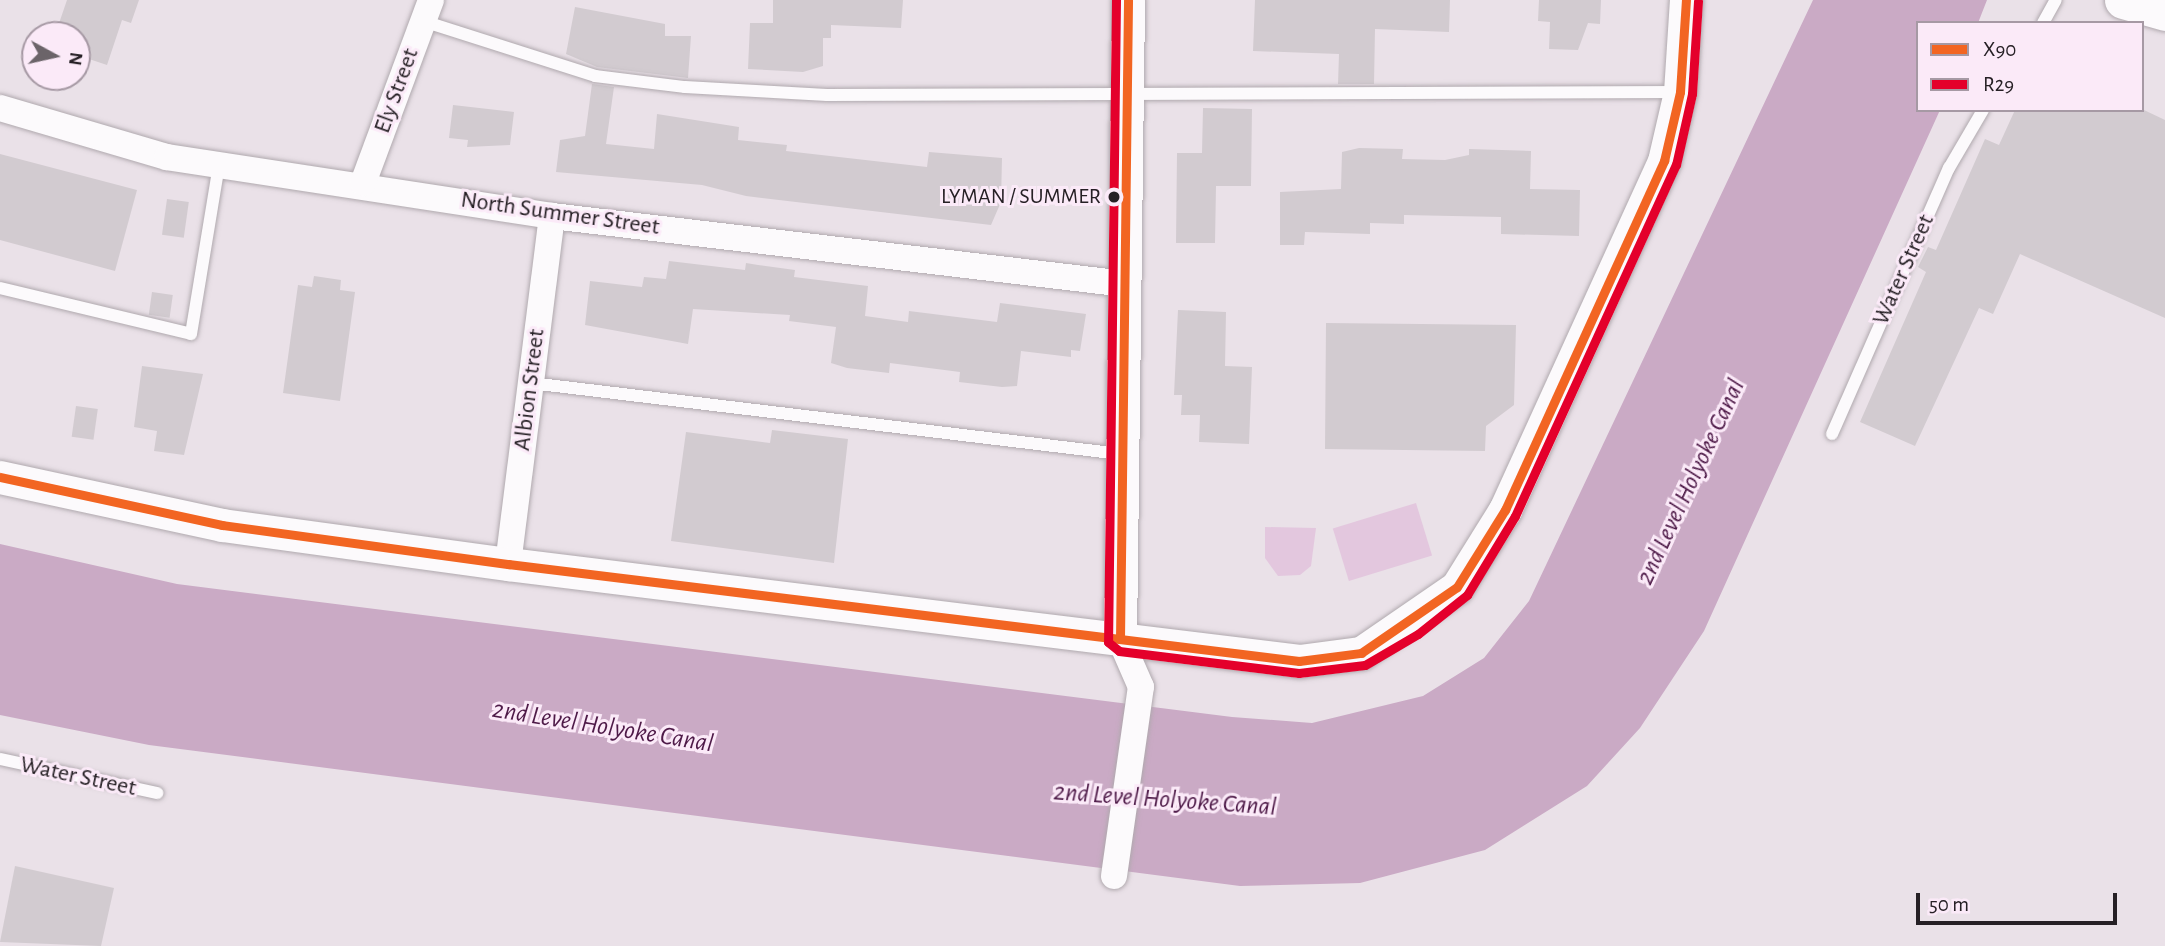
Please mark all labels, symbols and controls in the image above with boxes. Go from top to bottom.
north arrow [21,21,91,91]
legend [1916,21,2144,112]
text: X90 [1983,39,2016,60]
street label: Ely Street [368,45,426,137]
text: N [65,51,86,67]
text: R29 [1983,74,2014,95]
place label: LYMAN / SUMMER [941,184,1101,210]
street label: North Summer Street [459,186,661,242]
marker: LYMAN / SUMMER [1107,190,1121,204]
street label: Water Street [1867,210,1941,330]
street label: Albion Street [508,328,552,452]
water label: 2nd Level Holyoke Canal [1630,374,1752,590]
water label: 2nd Level Holyoke Canal [490,694,716,760]
street label: Water Street [17,751,139,803]
water label: 2nd Level Holyoke Canal [1053,777,1277,823]
scale bar [1920,880,2121,924]
text: 50 m [1929,894,1969,915]

